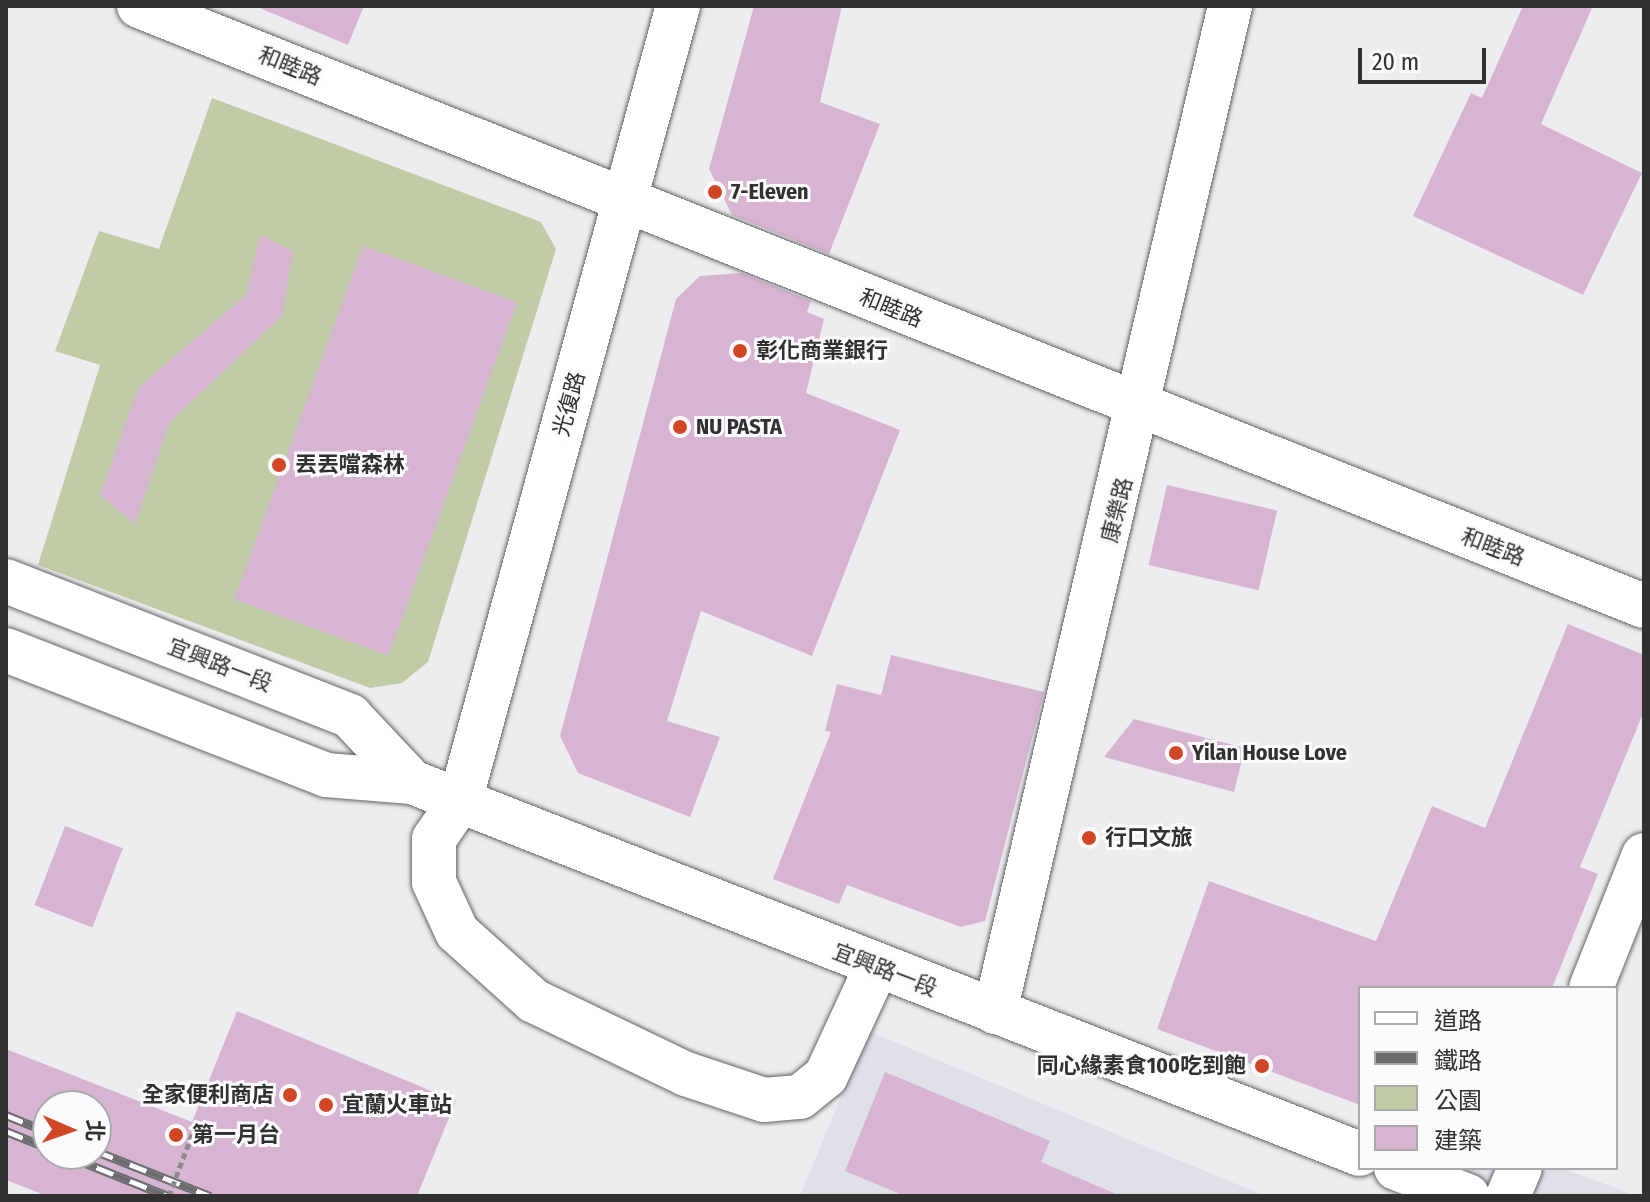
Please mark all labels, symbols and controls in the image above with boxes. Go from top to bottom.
scale bar [1362,32,1490,82]
street label: 和睦路 [254,41,326,91]
text: 20 m [1372,48,1419,76]
place label: 7-Eleven [731,179,809,205]
marker: 7-Eleven [706,183,724,201]
street label: 和睦路 [855,283,927,333]
place label: 彰化商業銀行 [756,338,888,364]
marker: 彰化商業銀行 [731,342,749,360]
street label: 光復路 [548,369,590,439]
place label: NU PASTA [696,414,782,440]
marker: NU PASTA [671,418,689,436]
place label: 丟丟噹森林 [295,452,405,478]
marker: 丟丟噹森林 [270,456,288,474]
street label: 康樂路 [1096,475,1138,545]
street label: 和睦路 [1457,523,1529,571]
street label: 宜興路一段 [164,633,276,697]
place label: Yilan House Love [1192,740,1347,766]
marker: Yilan House Love [1167,744,1185,762]
place label: 行口文旅 [1105,825,1193,851]
marker: 行口文旅 [1080,829,1098,847]
street label: 宜興路一段 [829,938,941,1002]
legend [1358,986,1618,1170]
text: 道路 [1434,1007,1482,1035]
text: 鐵路 [1434,1047,1482,1075]
place label: 同心緣素食100吃到飽 [1037,1053,1246,1079]
marker: 同心緣素食100吃到飽 [1253,1057,1271,1075]
place label: 全家便利商店 [142,1082,274,1108]
marker: 全家便利商店 [281,1086,299,1104]
text: 公園 [1434,1087,1482,1115]
north arrow [32,1090,112,1170]
place label: 宜蘭火車站 [342,1092,452,1118]
marker: 宜蘭火車站 [317,1096,335,1114]
text: 北 [81,1119,108,1142]
place label: 第一月台 [192,1122,280,1148]
marker: 第一月台 [167,1126,185,1144]
text: 建築 [1434,1127,1482,1155]

